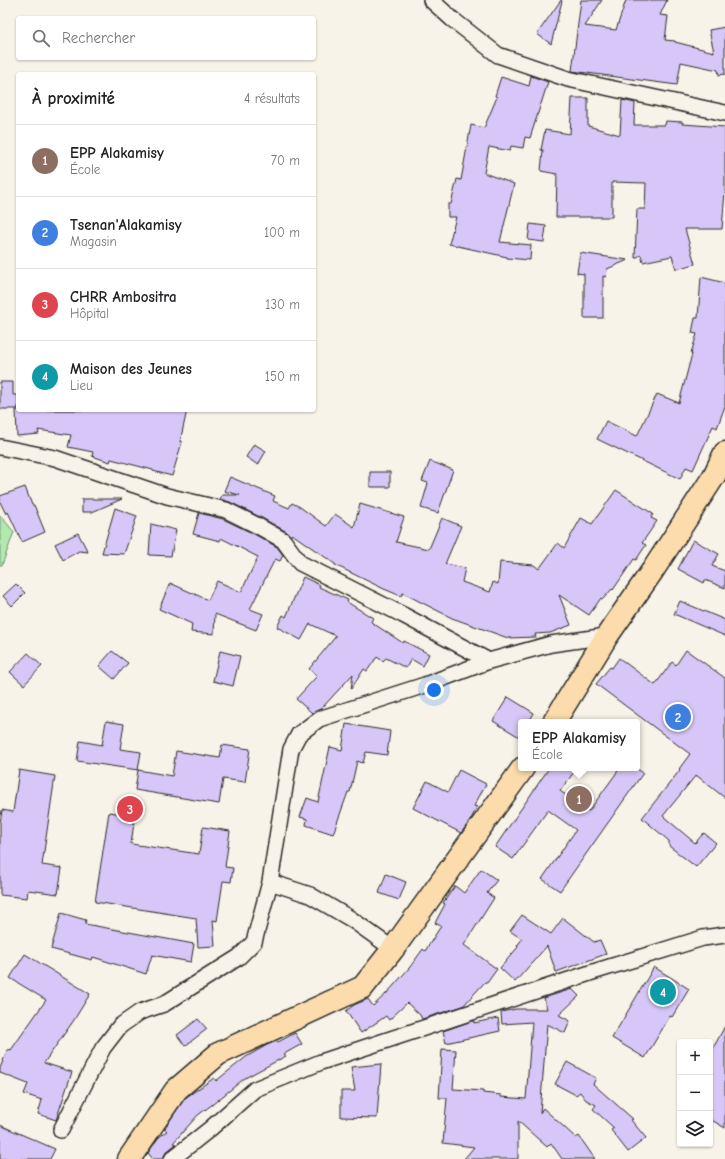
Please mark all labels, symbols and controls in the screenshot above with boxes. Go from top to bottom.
search box [16,16,316,60]
icon: search [30,27,52,49]
text: Rechercher [62,29,135,47]
text: À proximité [32,89,115,108]
text: 4 résultats [244,91,300,106]
text: EPP Alakamisy [70,144,164,162]
text: 1 [42,153,48,168]
text: 70 m [271,153,300,168]
text: École [70,162,100,177]
text: Tsenan'Alakamisy [70,216,182,234]
text: 2 [42,225,48,240]
text: 100 m [264,225,300,240]
text: Magasin [70,234,117,249]
text: CHRR Ambositra [70,288,177,306]
text: 3 [42,297,48,312]
text: 130 m [265,297,300,312]
text: Hôpital [70,306,109,321]
text: Maison des Jeunes [70,360,192,378]
text: 4 [42,369,48,384]
text: 150 m [265,369,300,384]
text: Lieu [70,378,93,393]
your location [424,680,444,700]
pin: 2 [665,702,691,732]
popup [518,719,640,771]
text: EPP Alakamisy [532,729,626,747]
text: École [532,747,562,762]
pin: 1 [566,784,592,814]
pin: 3 [117,794,143,824]
pin: 4 [650,977,676,1007]
map controls [677,1039,713,1147]
button: + [677,1039,713,1075]
button: − [677,1075,713,1111]
button: layers [677,1111,713,1147]

